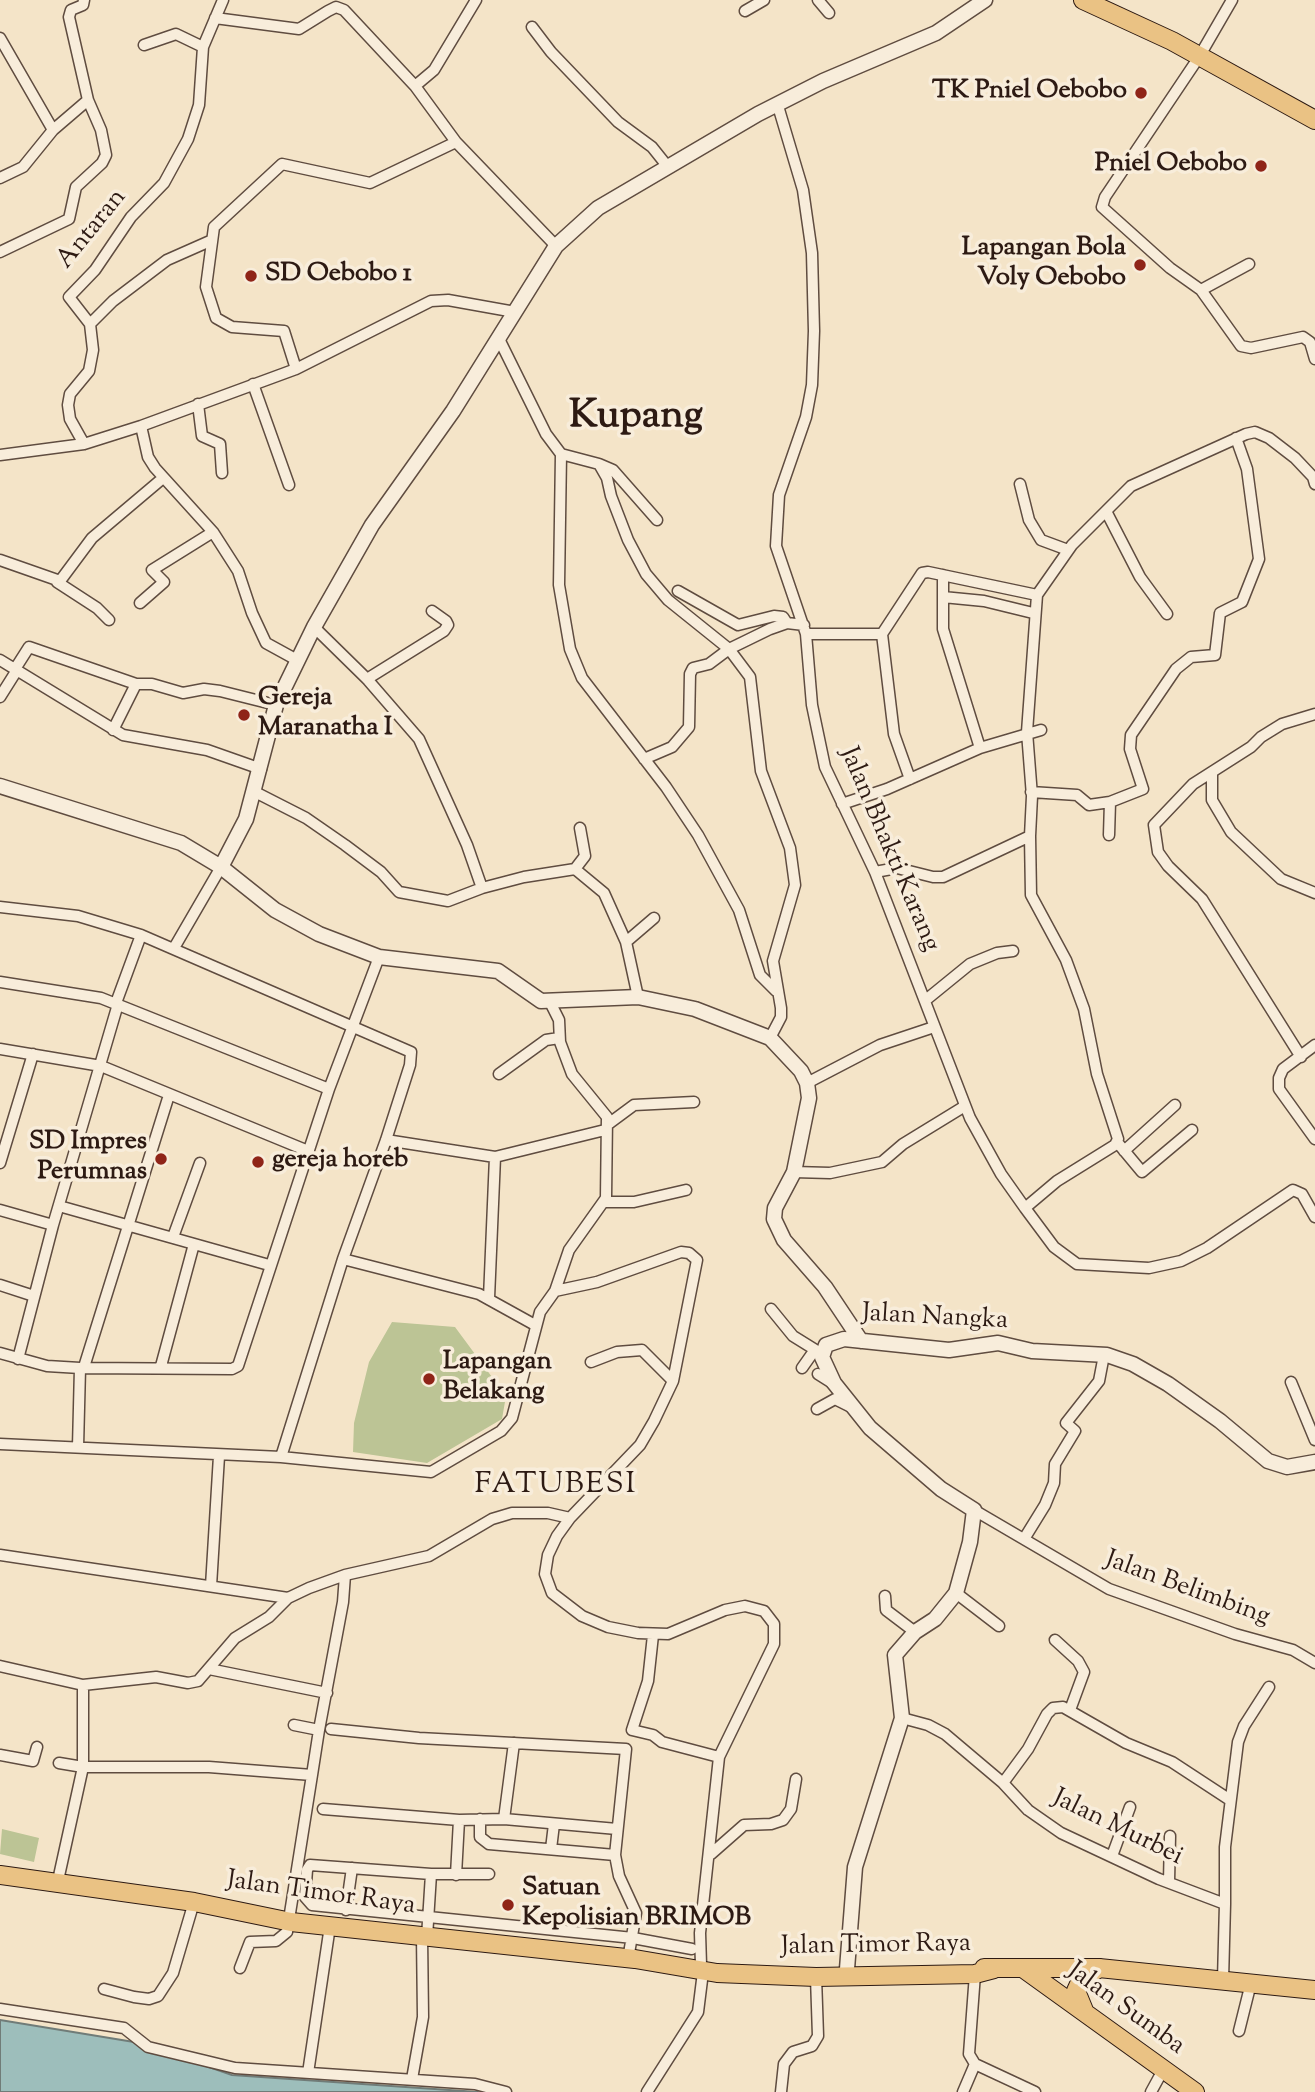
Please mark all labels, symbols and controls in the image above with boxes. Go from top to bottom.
place label: TK Pniel Oebobo [932,77,1127,109]
marker: TK Pniel Oebobo [1133,85,1149,101]
place label: Pniel Oebobo [1095,150,1247,182]
marker: Pniel Oebobo [1253,158,1269,174]
street label: Antaran [51,184,135,276]
place label: Lapangan Bola Voly Oebobo [962,234,1126,296]
marker: Lapangan Bola Voly Oebobo [1132,257,1148,273]
place label: SD Oebobo 1 [265,260,412,292]
marker: SD Oebobo 1 [243,268,259,284]
district label: Kupang [569,395,703,443]
place label: Gereja Maranatha I [258,684,393,746]
marker: Gereja Maranatha I [236,707,252,723]
street label: Jalan Bhakti Karang [831,743,945,957]
place label: SD Impres Perumnas [29,1128,147,1190]
place label: gereja horeb [272,1146,408,1178]
marker: SD Impres Perumnas [153,1151,169,1167]
marker: gereja horeb [250,1154,266,1170]
street label: Jalan Nangka [861,1300,1009,1338]
place label: Lapangan Belakang [443,1348,552,1410]
marker: Lapangan Belakang [421,1371,437,1387]
district label: FATUBESI [476,1469,636,1505]
street label: Jalan Belimbing [1100,1546,1274,1634]
street label: Jalan Murbei [1047,1784,1187,1874]
street label: Jalan Timor Raya [225,1866,417,1924]
place label: Satuan Kepolisian BRIMOB [522,1874,751,1936]
marker: Satuan Kepolisian BRIMOB [500,1897,516,1913]
street label: Jalan Timor Raya [781,1930,971,1964]
street label: Jalan Sumba [1060,1957,1190,2063]

